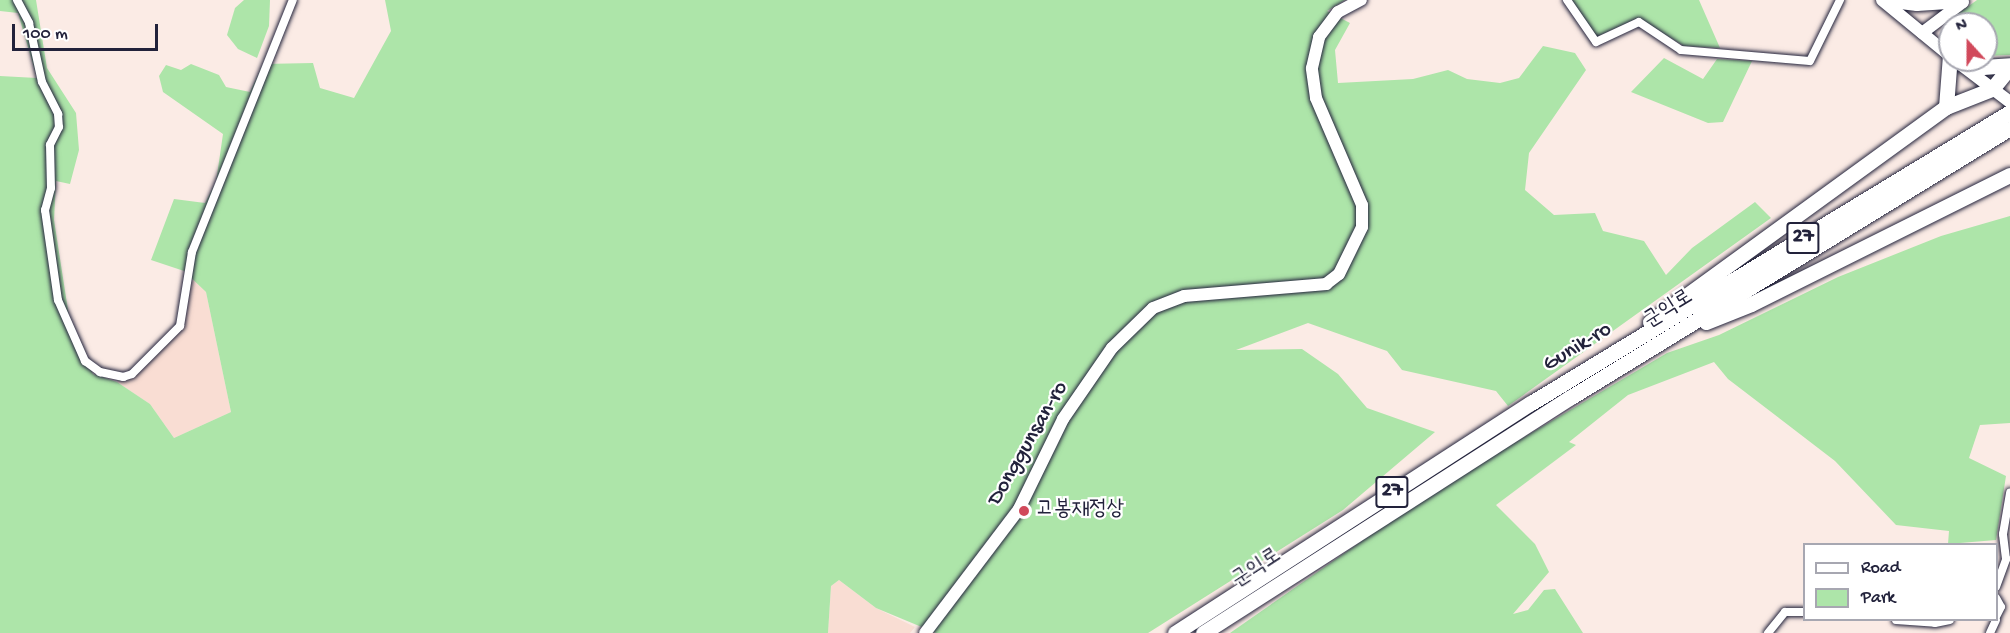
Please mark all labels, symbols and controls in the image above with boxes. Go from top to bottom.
scale bar [15,12,160,50]
north arrow [1938,12,1998,72]
text: N [1954,16,1970,37]
text: 100 m [23,24,68,45]
road number: 27 [1785,220,1821,256]
street label: 군익로 [1639,285,1699,335]
street label: Gunik-ro [1539,317,1617,379]
street label: Donggunsan-ro [983,377,1075,511]
road number: 27 [1374,474,1410,510]
place label: 고봉재정상 [1036,498,1125,524]
marker: 고봉재정상 [1017,504,1031,518]
street label: 군익로 [1228,543,1286,595]
legend [1803,543,1998,621]
text: Road [1861,558,1900,579]
text: Park [1861,588,1895,609]

